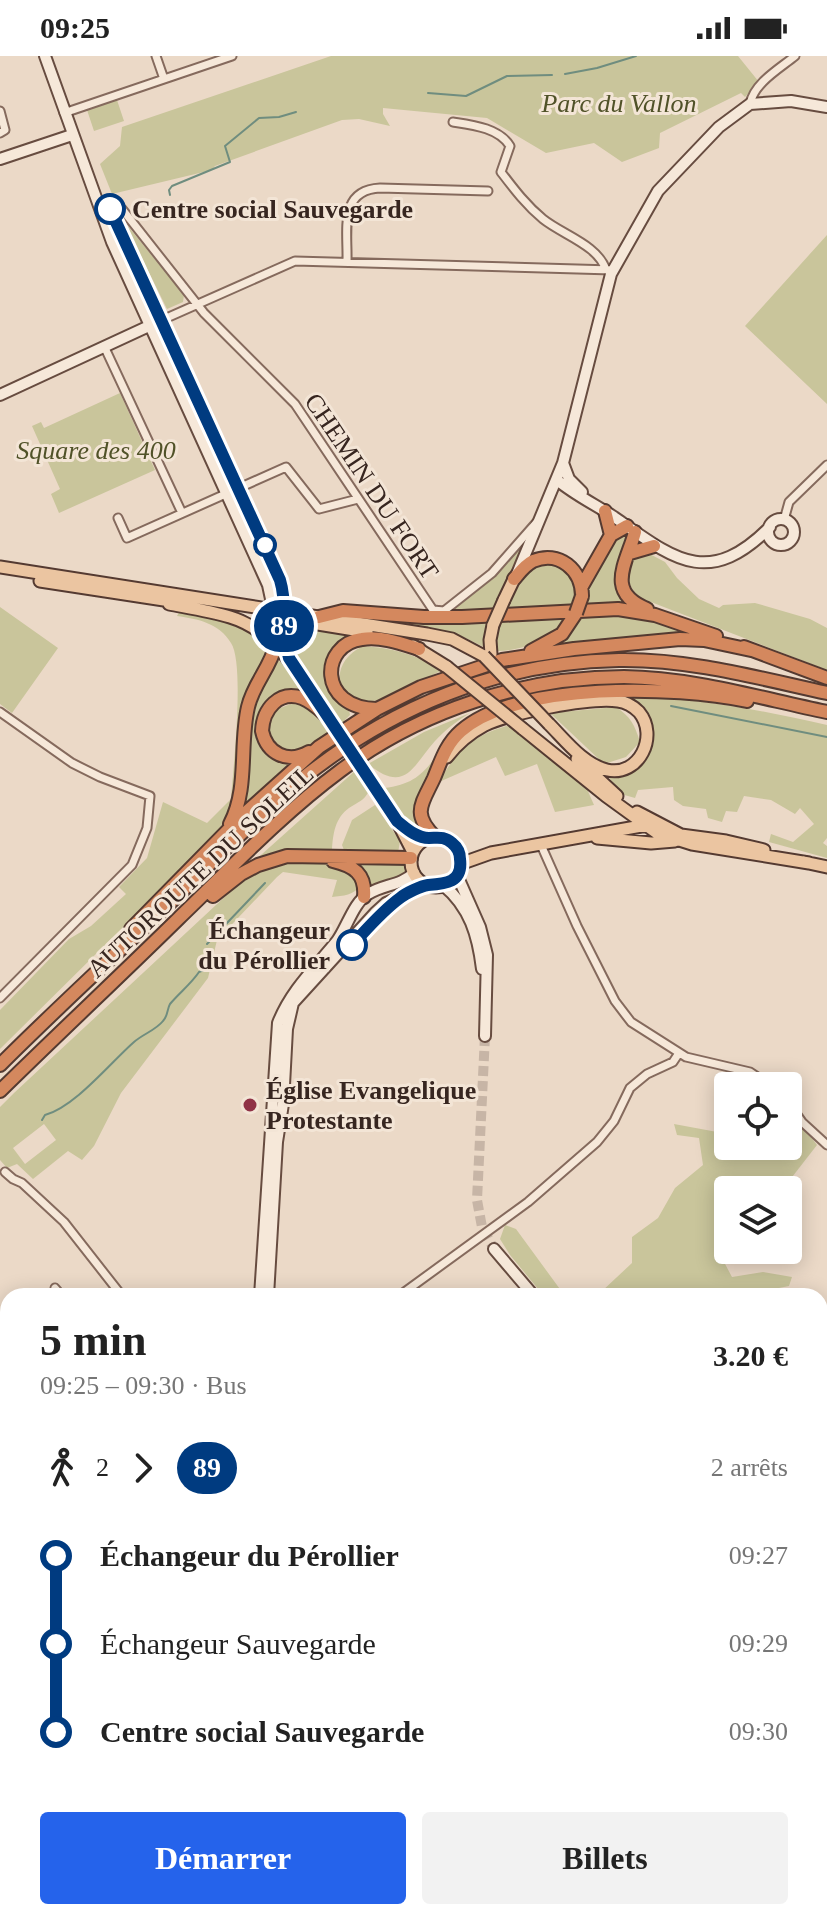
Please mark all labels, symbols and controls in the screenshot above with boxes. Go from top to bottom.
text: 09:25 [40,11,110,44]
park label: Parc du Vallon [540,89,697,118]
marker: Centre social Sauvegarde [95,194,125,224]
place label: Centre social Sauvegarde [132,195,413,224]
street label: CHEMIN DU FORT [299,388,445,585]
park label: Square des 400 [16,436,176,465]
unlabelled marker [254,534,276,556]
line badge: 89 [248,600,320,652]
text: 89 [270,610,298,641]
street label: AUTOROUTE DU SOLEIL [81,759,319,984]
place label: Échangeur du Pérollier [198,916,330,975]
marker: Échangeur du Pérollier [337,930,367,960]
map controls [714,1072,802,1264]
button: locate [714,1072,802,1160]
place label: Église Evangelique Protestante [266,1076,476,1135]
marker: Église Evangelique Protestante [241,1096,259,1114]
button: layers [714,1176,802,1264]
text: 5 min [40,1316,146,1365]
text: 3.20 € [713,1339,788,1372]
text: 09:25 – 09:30 · Bus [40,1371,247,1400]
icon: walk [40,1446,84,1490]
icon: forward [121,1446,165,1490]
text: 89 [193,1452,221,1483]
text: 2 [96,1453,109,1482]
text: 2 arrêts [711,1453,788,1482]
text: Échangeur du Pérollier [100,1539,399,1572]
text: 09:27 [729,1541,788,1570]
text: Échangeur Sauvegarde [100,1627,376,1660]
text: 09:29 [729,1629,788,1658]
text: Centre social Sauvegarde [100,1715,424,1748]
text: 09:30 [729,1717,788,1746]
button: Démarrer [40,1812,406,1904]
button: Billets [422,1812,788,1904]

